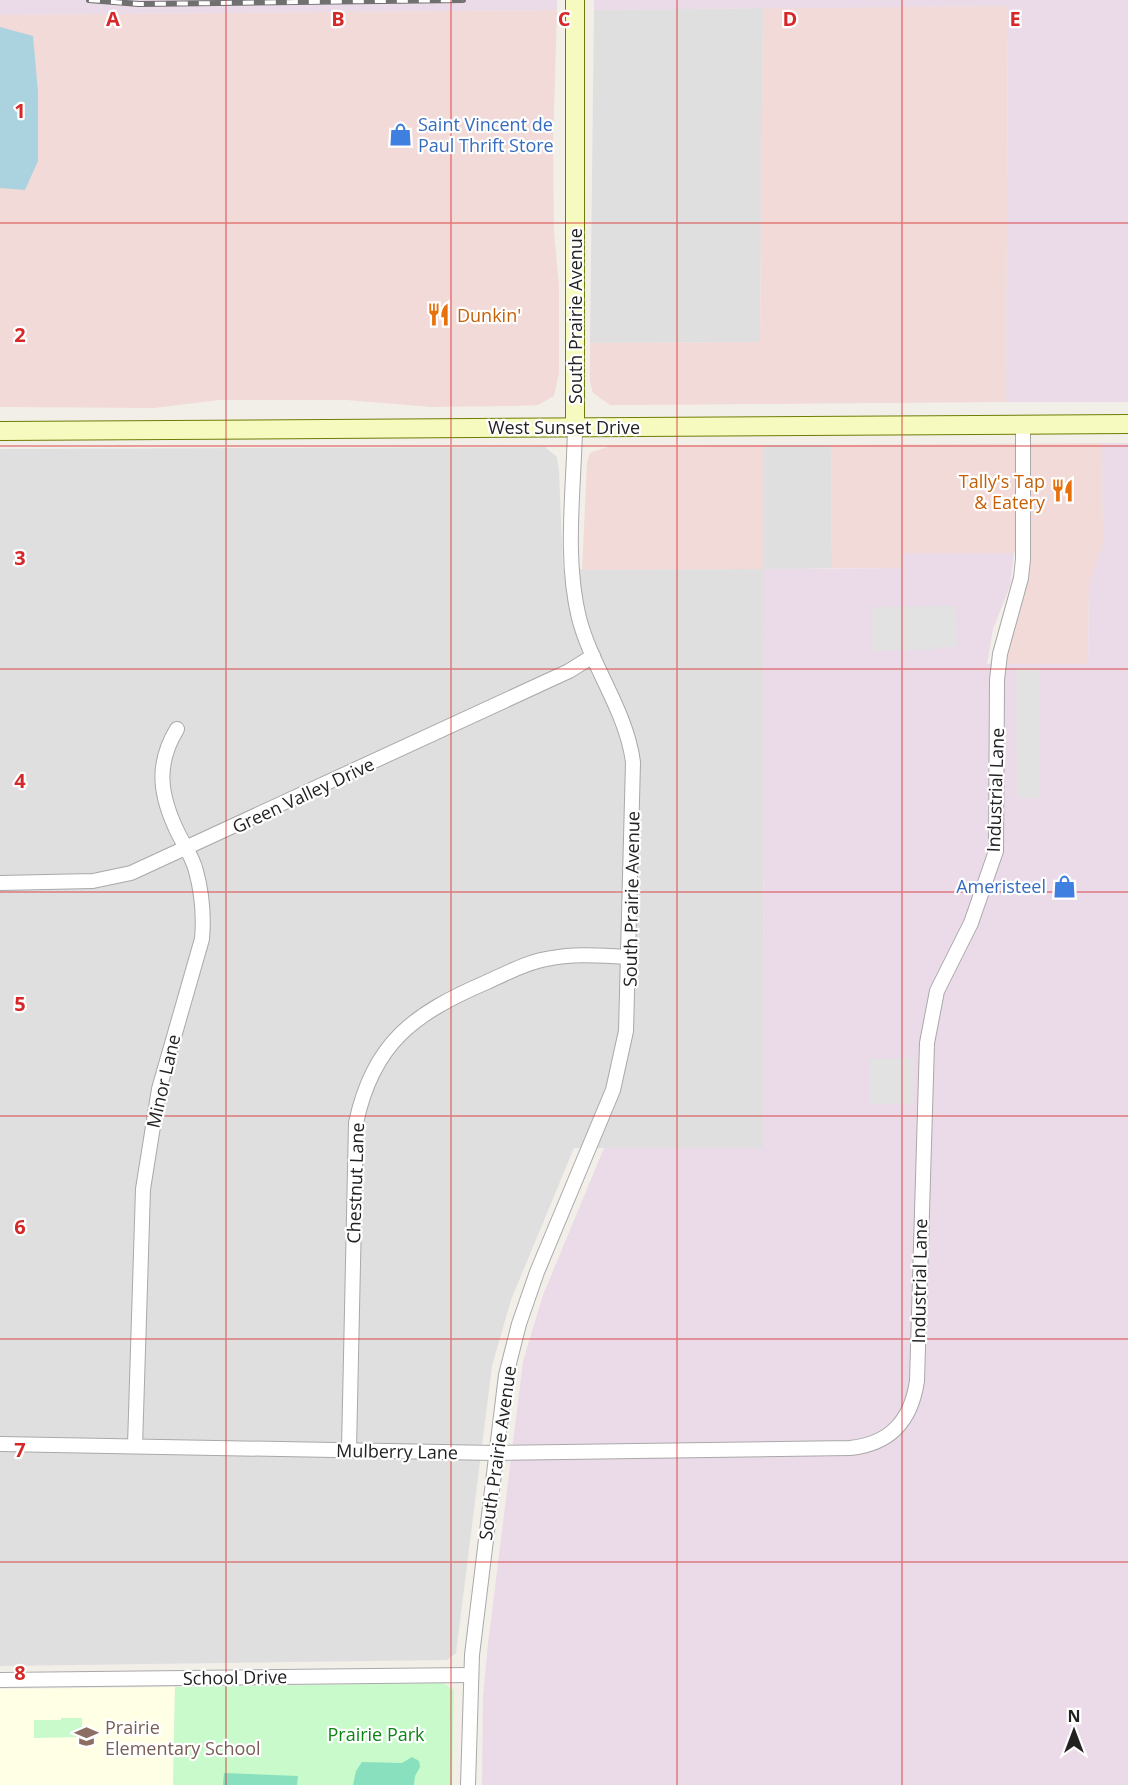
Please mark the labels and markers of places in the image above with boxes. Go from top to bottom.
place label: Saint Vincent de Paul Thrift Store [418,112,554,157]
shop icon: Saint Vincent de Paul Thrift Store [387,121,413,147]
restaurant icon: Dunkin' [426,302,452,328]
place label: Dunkin' [457,303,521,327]
place label: Tally's Tap & Eatery [959,469,1046,514]
restaurant icon: Tally's Tap & Eatery [1050,478,1076,504]
shop icon: Ameristeel [1051,873,1077,899]
place label: Ameristeel [956,874,1046,898]
place label: Prairie Elementary School [105,1715,261,1760]
school or university icon: Prairie Elementary School [74,1724,100,1750]

